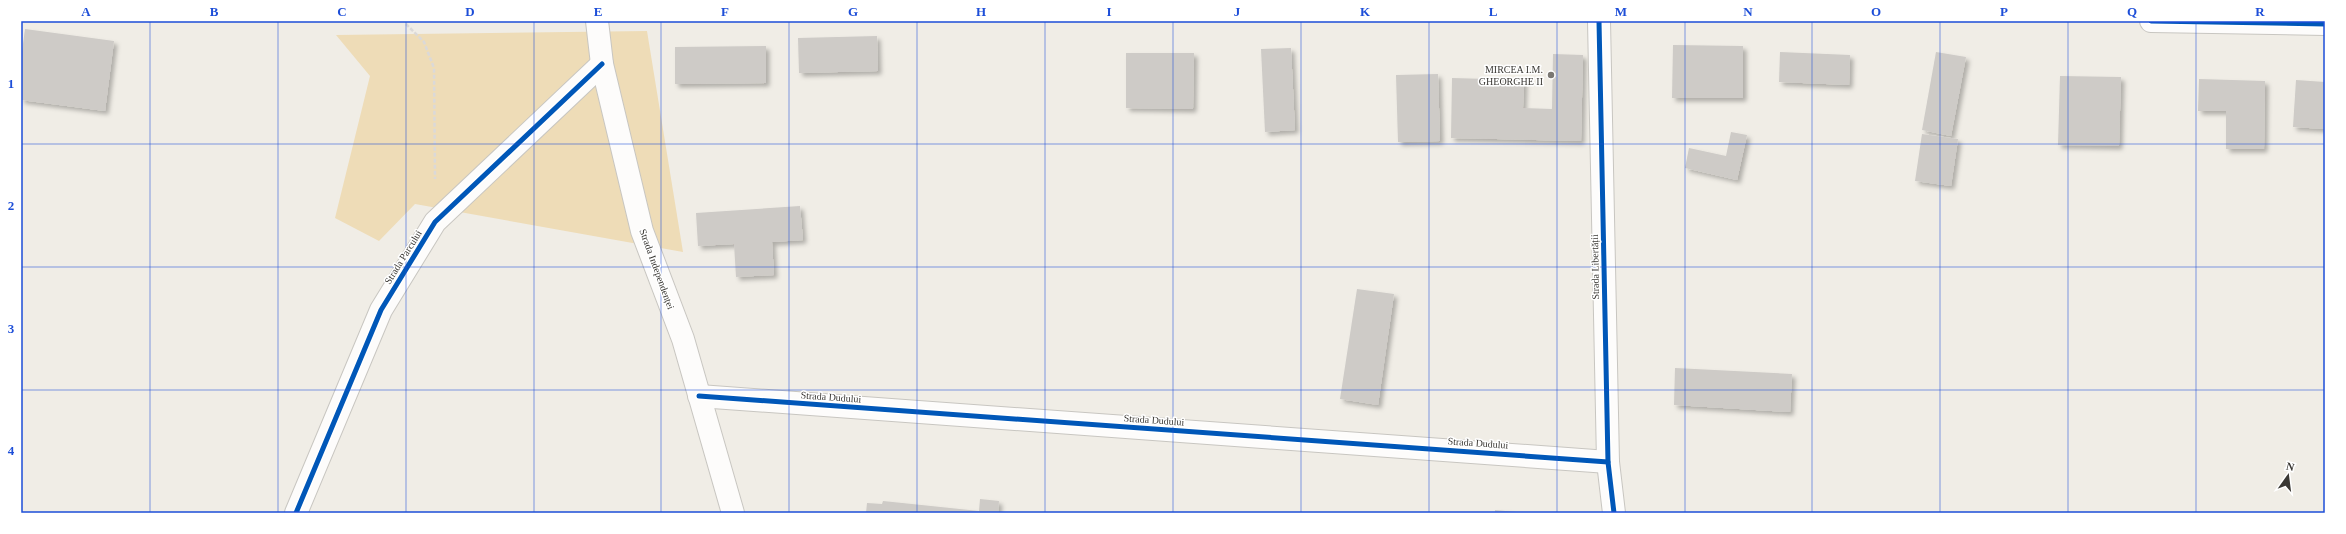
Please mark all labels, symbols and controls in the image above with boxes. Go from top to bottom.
text: A [81,4,91,19]
text: B [210,4,219,19]
text: C [337,4,347,19]
text: D [465,4,475,19]
text: E [594,4,602,19]
text: F [721,4,729,19]
text: G [848,4,858,19]
text: H [976,4,986,19]
text: I [1106,4,1112,19]
text: J [1234,4,1241,19]
text: K [1360,4,1371,19]
text: L [1489,4,1498,19]
text: M [1615,4,1627,19]
text: N [1743,4,1753,19]
text: O [1871,4,1881,19]
text: P [2000,4,2008,19]
text: Q [2127,4,2137,19]
text: R [2255,4,2265,19]
place label: MIRCEA I.M. GHEORGHE II [1479,64,1543,87]
marker: MIRCEA I.M. GHEORGHE II [1546,70,1556,80]
text: 1 [8,76,14,91]
text: 2 [8,198,14,213]
street label: Strada Independenței [637,227,677,311]
street label: Strada Parcului [382,228,424,286]
street label: Strada Libertății [1589,234,1601,300]
text: 3 [8,321,15,336]
street label: Strada Dudului [800,389,862,405]
street label: Strada Dudului [1123,412,1185,428]
street label: Strada Dudului [1447,435,1509,451]
text: 4 [8,443,15,458]
north arrow [2268,456,2308,496]
text: N [2285,460,2296,473]

